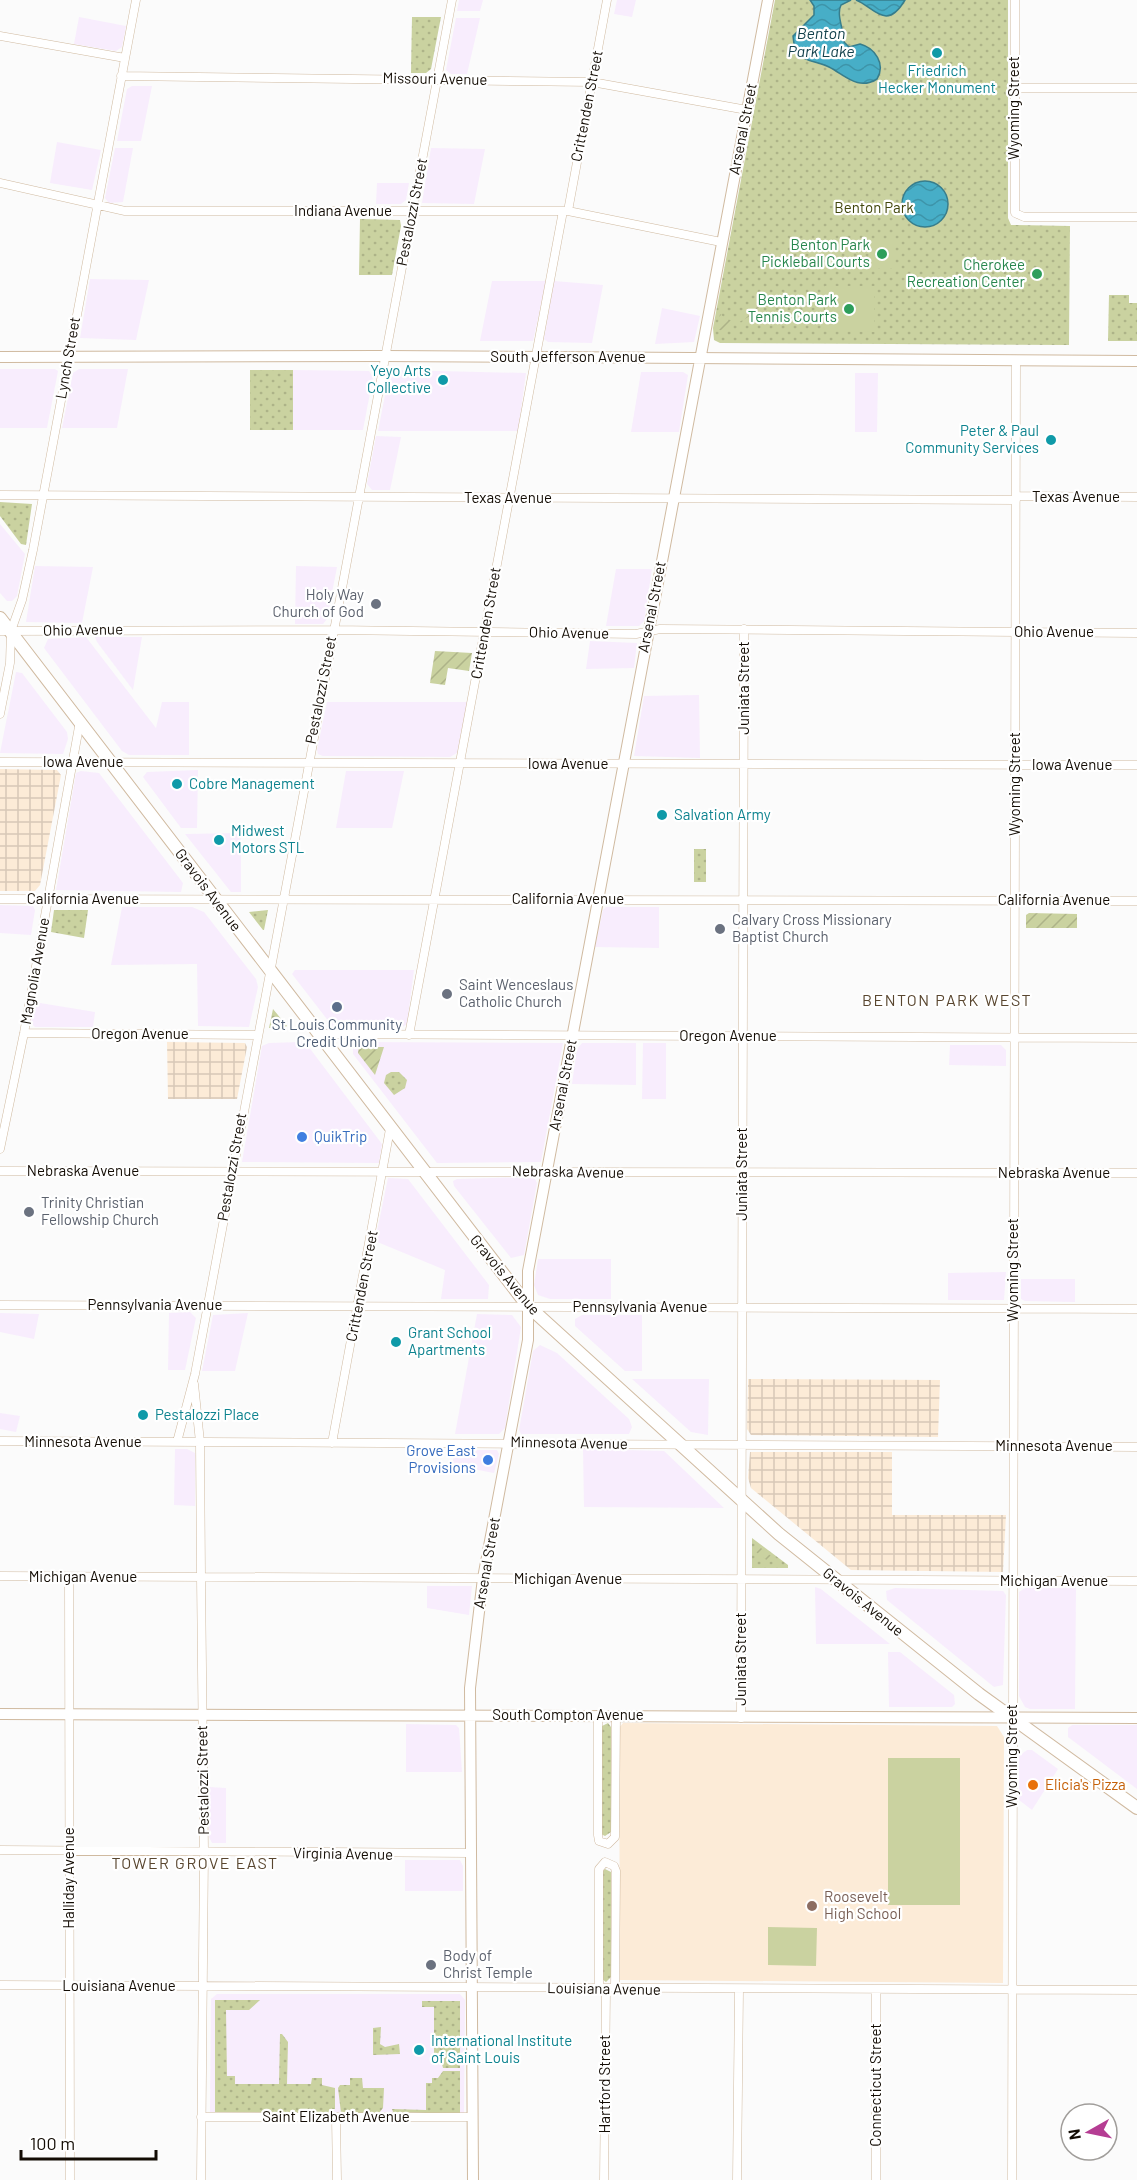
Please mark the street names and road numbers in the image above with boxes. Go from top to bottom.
street label: Crittenden Street [566,48,606,163]
street label: Wyoming Street [1004,56,1022,160]
street label: Missouri Avenue [382,68,488,88]
street label: Arsenal Street [724,81,760,176]
street label: Pestalozzi Street [392,156,430,267]
street label: Indiana Avenue [294,201,392,219]
street label: Lynch Street [51,315,83,400]
street label: South Jefferson Avenue [490,347,646,365]
street label: Texas Avenue [1032,487,1120,505]
street label: Texas Avenue [464,488,552,506]
street label: Arsenal Street [633,559,669,654]
street label: Crittenden Street [466,565,504,680]
street label: Ohio Avenue [43,619,123,639]
street label: Ohio Avenue [529,622,609,642]
street label: Ohio Avenue [1014,622,1094,640]
street label: Pestalozzi Street [301,634,339,745]
street label: Juniata Street [734,641,752,735]
street label: Wyoming Street [1005,732,1023,836]
street label: Iowa Avenue [43,752,123,770]
street label: Iowa Avenue [528,754,608,772]
street label: Iowa Avenue [1032,755,1112,773]
street label: Gravois Avenue [172,844,246,934]
street label: California Avenue [27,889,139,907]
street label: California Avenue [512,889,624,907]
street label: California Avenue [998,890,1110,908]
street label: Magnolia Avenue [16,916,52,1026]
street label: Oregon Avenue [91,1024,189,1042]
street label: Oregon Avenue [679,1026,777,1044]
street label: Arsenal Street [544,1037,580,1132]
street label: Pestalozzi Street [213,1111,249,1222]
street label: Juniata Street [732,1127,750,1221]
street label: Nebraska Avenue [27,1161,139,1179]
street label: Nebraska Avenue [512,1161,624,1181]
street label: Nebraska Avenue [998,1163,1110,1181]
street label: Wyoming Street [1003,1218,1021,1322]
street label: Crittenden Street [341,1228,381,1343]
street label: Gravois Avenue [467,1231,544,1318]
street label: Pennsylvania Avenue [88,1295,222,1313]
street label: Pennsylvania Avenue [573,1297,707,1315]
street label: Minnesota Avenue [24,1432,142,1450]
street label: Minnesota Avenue [510,1432,628,1452]
street label: Minnesota Avenue [995,1436,1113,1454]
street label: Arsenal Street [469,1516,503,1610]
street label: Gravois Avenue [820,1563,908,1639]
street label: Michigan Avenue [29,1567,137,1585]
street label: Michigan Avenue [514,1569,622,1587]
street label: Michigan Avenue [1000,1571,1108,1589]
street label: Juniata Street [731,1612,749,1706]
street label: Wyoming Street [1002,1704,1020,1808]
street label: South Compton Avenue [492,1705,644,1723]
street label: Pestalozzi Street [192,1725,212,1835]
street label: Halliday Avenue [59,1827,77,1929]
street label: Virginia Avenue [293,1843,393,1863]
street label: Louisiana Avenue [62,1976,176,1994]
street label: Louisiana Avenue [547,1978,661,1998]
street label: Connecticut Street [866,2023,884,2147]
street label: Hartford Street [595,2035,613,2133]
street label: Saint Elizabeth Avenue [262,2107,410,2125]

